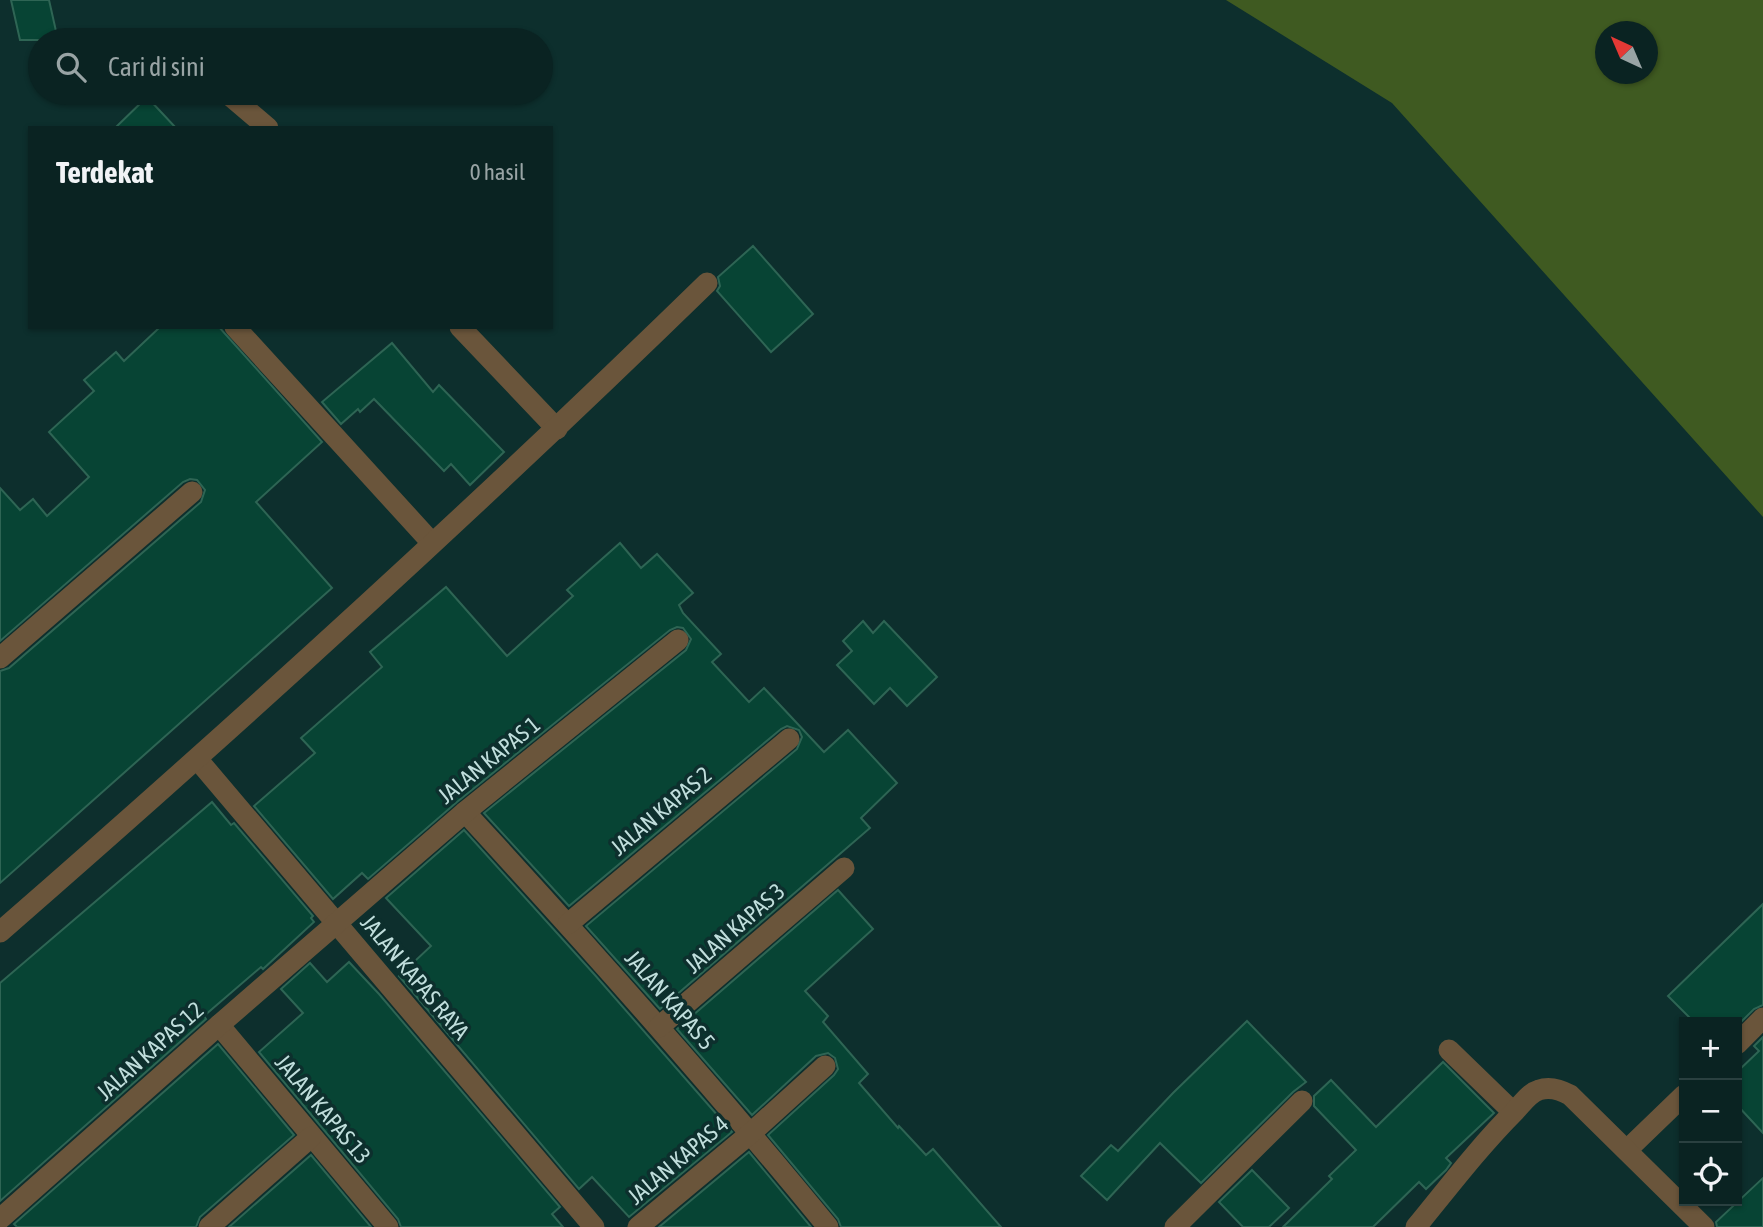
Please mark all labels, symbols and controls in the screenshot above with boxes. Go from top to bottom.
north arrow [1595,21,1658,84]
search box [28,28,553,105]
icon: search [52,48,90,86]
text: Cari di sini [108,52,205,82]
text: Terdekat [56,155,153,189]
text: 0 hasil [470,159,525,185]
street label: JALAN KAPAS 1 [433,711,545,809]
street label: JALAN KAPAS 2 [605,761,717,861]
street label: JALAN KAPAS 3 [680,878,790,978]
street label: JALAN KAPAS RAYA [355,909,475,1045]
street label: JALAN KAPAS 5 [620,945,720,1055]
street label: JALAN KAPAS 12 [91,996,209,1106]
map controls [1679,1017,1742,1206]
button: + [1679,1017,1742,1080]
street label: JALAN KAPAS 13 [270,1049,376,1169]
button: − [1679,1080,1742,1143]
street label: JALAN KAPAS 4 [622,1110,734,1210]
button: locate [1679,1143,1742,1206]

